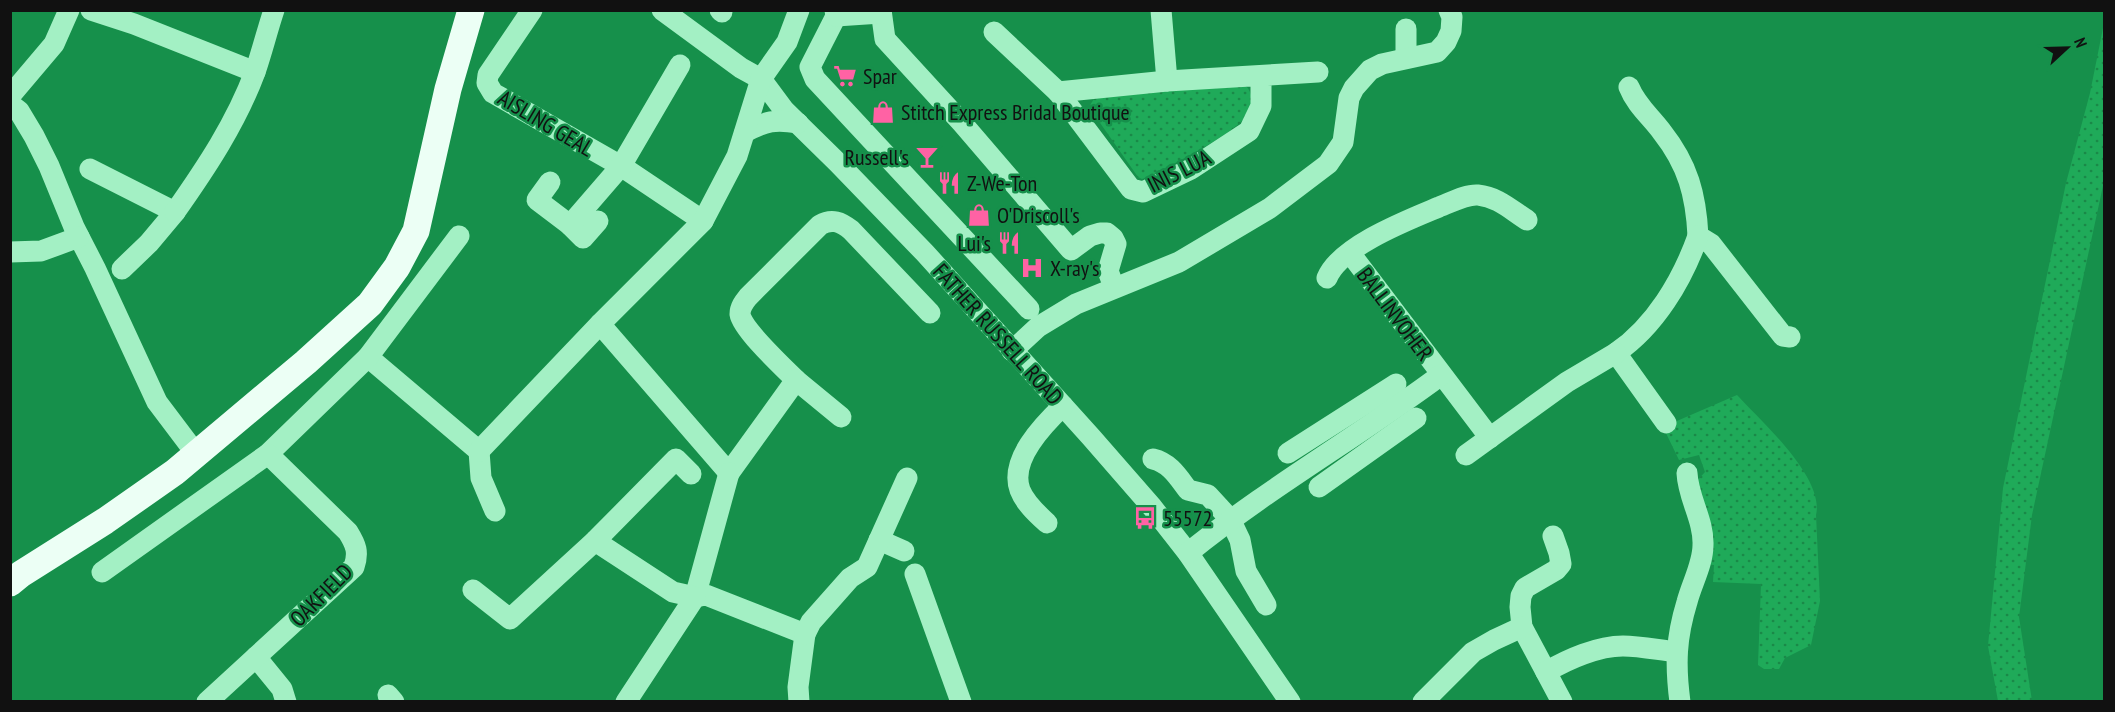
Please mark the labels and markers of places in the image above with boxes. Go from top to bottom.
place label: Spar [863,62,897,90]
supermarket icon: Spar [832,63,858,89]
place label: Stitch Express Bridal Boutique [901,98,1130,126]
shop icon: Stitch Express Bridal Boutique [870,99,896,125]
place label: Russell's [844,143,909,171]
bar icon: Russell's [914,144,940,170]
place label: Z-We-Ton [967,169,1037,197]
restaurant icon: Z-We-Ton [936,170,962,196]
place label: O'Driscoll's [997,201,1080,229]
shop icon: O'Driscoll's [966,202,992,228]
place label: Lui's [958,229,991,257]
restaurant icon: Lui's [996,230,1022,256]
place label: X-ray's [1050,254,1099,282]
hospital icon: X-ray's [1019,255,1045,281]
place label: 55572 [1163,504,1213,532]
bus stop icon: 55572 [1132,505,1158,531]

